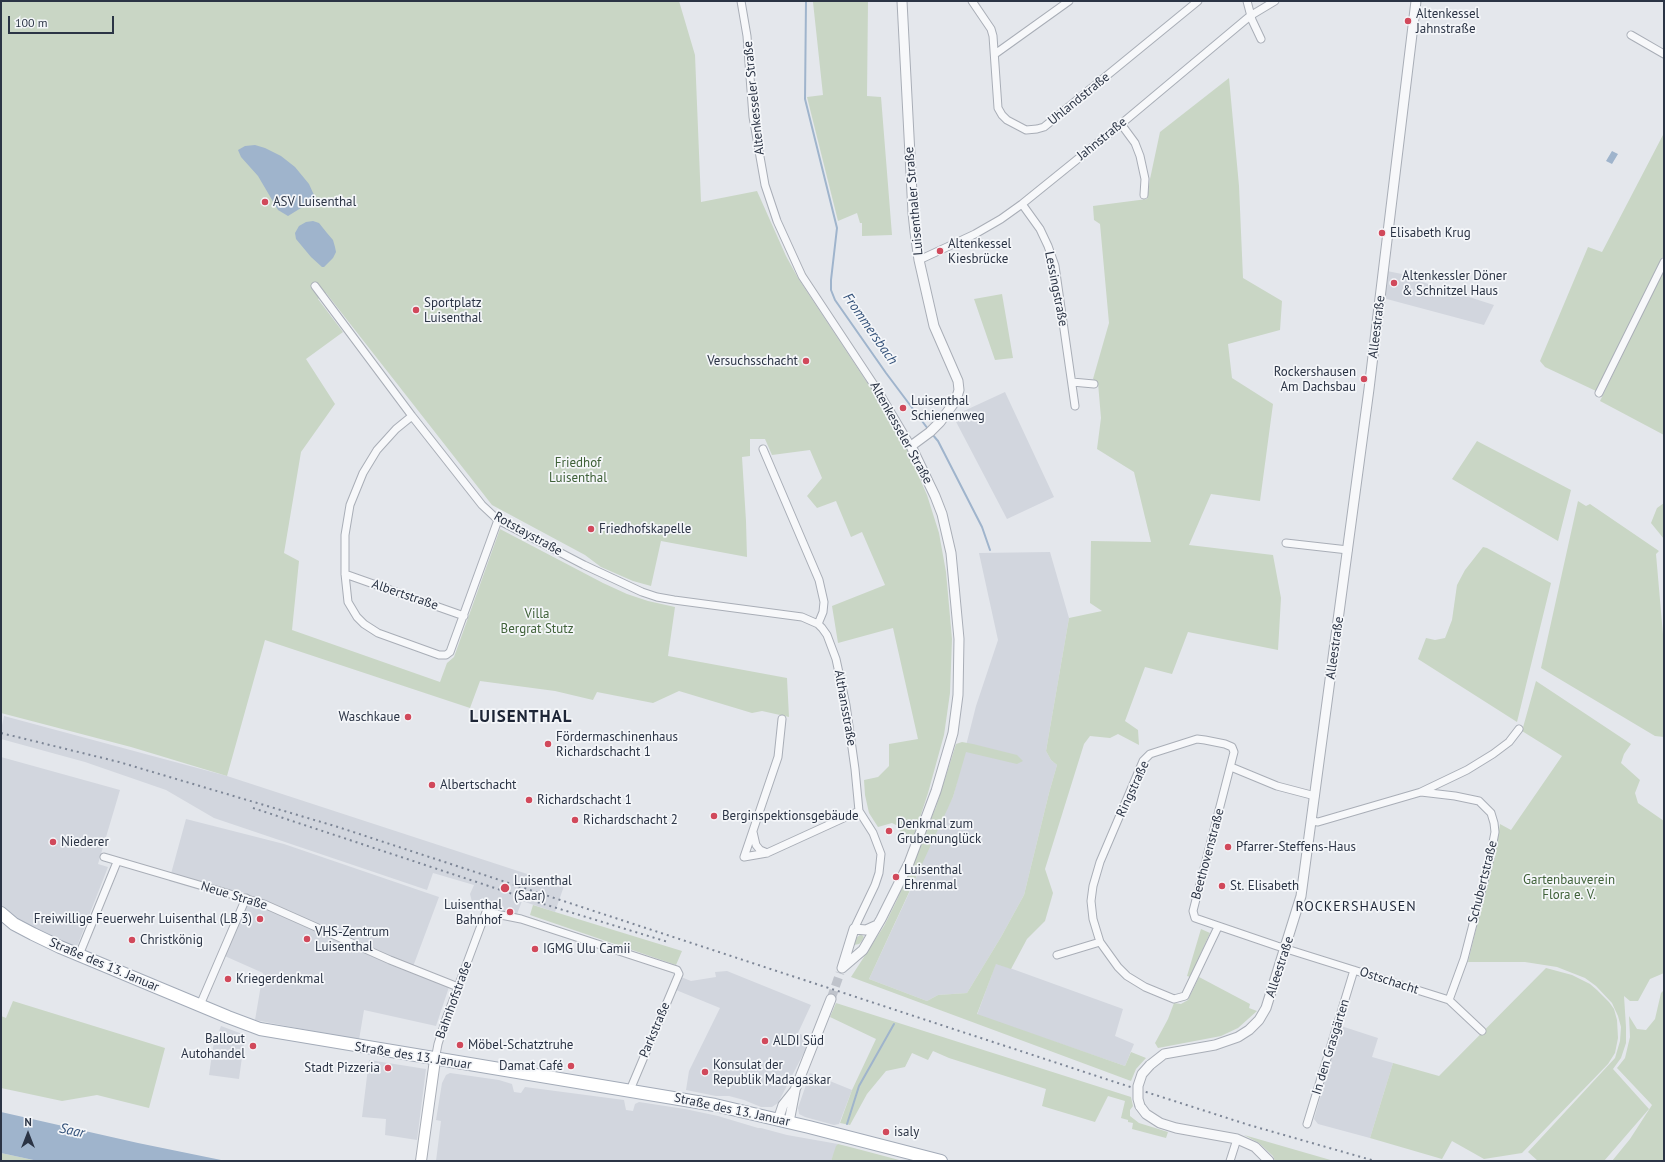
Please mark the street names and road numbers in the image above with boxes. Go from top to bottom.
street label: Altenkesseler Straße [740,40,768,156]
street label: Uhlandstraße [1045,69,1113,129]
street label: Jahnstraße [1074,114,1130,164]
street label: Luisenthaler Straße [901,146,927,256]
street label: Lessingstraße [1041,250,1071,328]
street label: Alleestraße [1365,295,1389,359]
street label: Altenkesseler Straße [866,379,936,487]
street label: Rotstaystraße [491,509,565,559]
street label: Albertstraße [370,576,440,614]
street label: Alleestraße [1323,616,1347,680]
street label: Althansstraße [831,669,859,747]
street label: Ringstraße [1113,758,1153,820]
street label: Beethovenstraße [1188,807,1228,901]
street label: Schubertstraße [1465,839,1501,925]
street label: Neue Straße [199,878,269,914]
street label: Alleestraße [1263,934,1297,1000]
street label: Straße des 13. Januar [47,935,161,995]
street label: Bahnhofstraße [433,959,475,1041]
street label: Ostschacht [1358,964,1420,998]
street label: In den Grasgärten [1309,997,1353,1097]
street label: Parkstraße [636,1000,674,1060]
street label: Straße des 13. Januar [353,1039,473,1073]
street label: Straße des 13. Januar [673,1090,791,1130]

